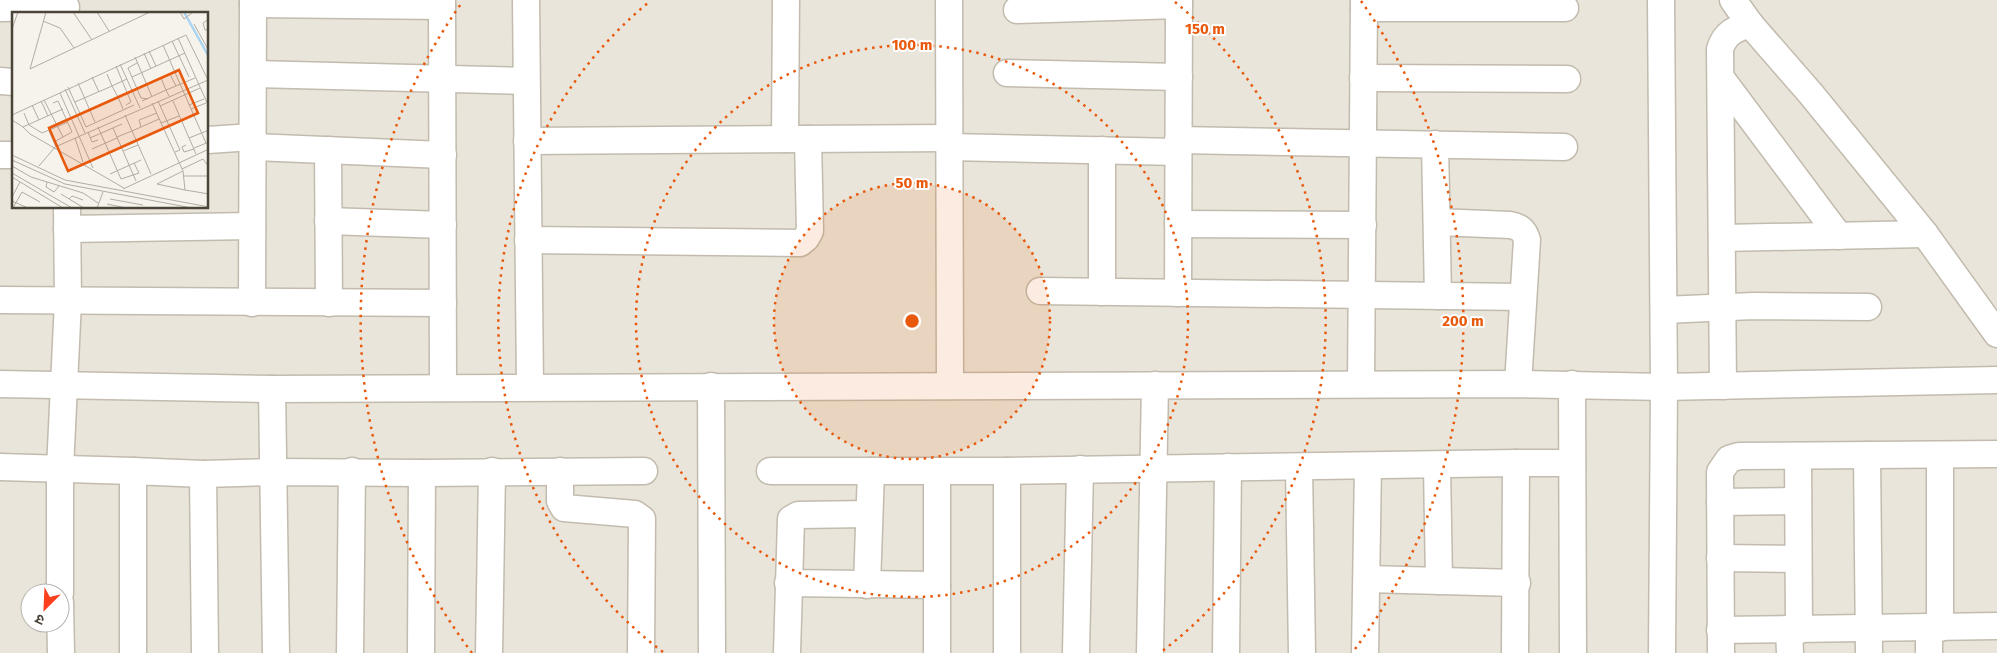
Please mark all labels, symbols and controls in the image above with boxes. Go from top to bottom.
inset map [12,12,209,209]
text: 150 m [1185,20,1225,38]
text: 100 m [892,36,932,54]
text: 50 m [895,174,929,192]
centre of rings [903,312,921,330]
text: 200 m [1442,312,1484,330]
north arrow [20,583,70,633]
text: उ [32,610,47,629]

